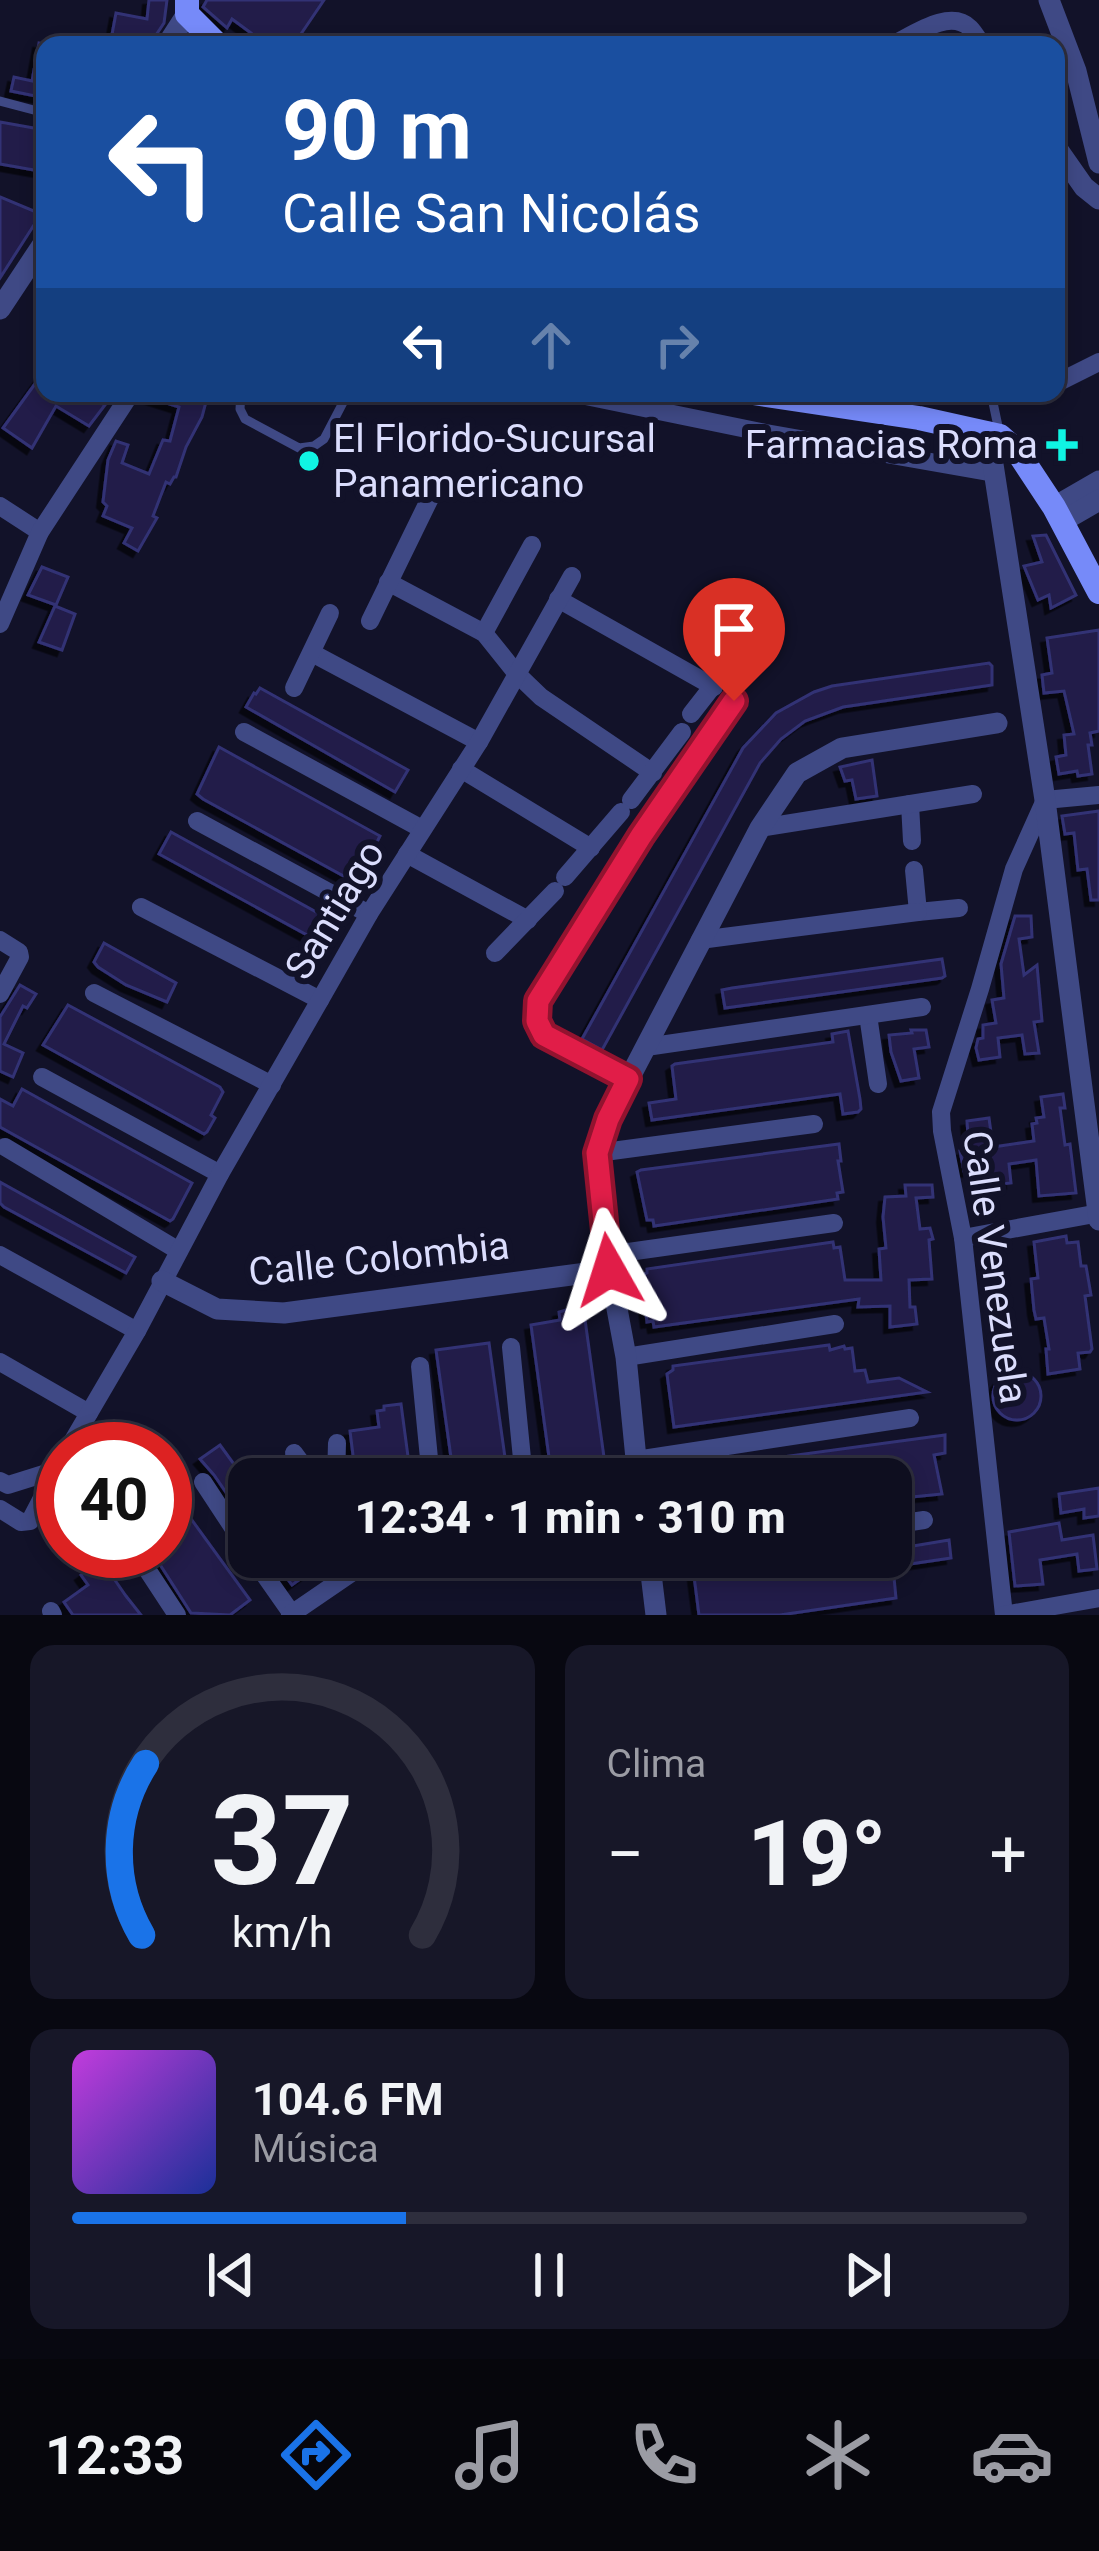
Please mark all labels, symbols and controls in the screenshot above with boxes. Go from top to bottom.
text: 90 m [282,81,472,180]
icon: left [84,84,240,240]
text: Calle San Nicolás [282,182,701,245]
icon: left [392,312,458,378]
icon: ahead [518,312,584,378]
icon: right [644,312,710,378]
place label: El Florido-Sucursal Panamericano [333,416,656,507]
place label: Farmacias Roma [745,422,1038,468]
marker: Farmacias Roma [1049,432,1075,458]
marker: El Florido-Sucursal Panamericano [296,448,322,474]
pin [683,578,785,701]
icon: arrive [701,596,767,662]
street label: Santiago [276,832,394,988]
street label: Calle Venezuela [953,1128,1037,1406]
position arrow [546,1207,672,1333]
street label: Calle Colombia [246,1222,512,1296]
speed limit sign: 40 [36,1422,192,1578]
text: 12:34 · 1 min · 310 m [354,1491,786,1544]
text: Clima [607,1741,706,1787]
text: 37 [211,1768,354,1914]
text: 19° [747,1802,887,1907]
text: − [607,1816,644,1893]
text: + [990,1816,1027,1893]
text: km/h [232,1907,333,1957]
text: 104.6 FM [252,2073,444,2126]
text: Música [252,2126,379,2172]
icon: previous [198,2242,264,2308]
icon: pause [516,2242,582,2308]
icon: next [835,2242,901,2308]
icon: directions [274,2413,358,2497]
icon: music [448,2413,532,2497]
icon: phone [622,2413,706,2497]
icon: climate [796,2413,880,2497]
icon: car [970,2413,1054,2497]
text: 12:33 [45,2424,184,2487]

